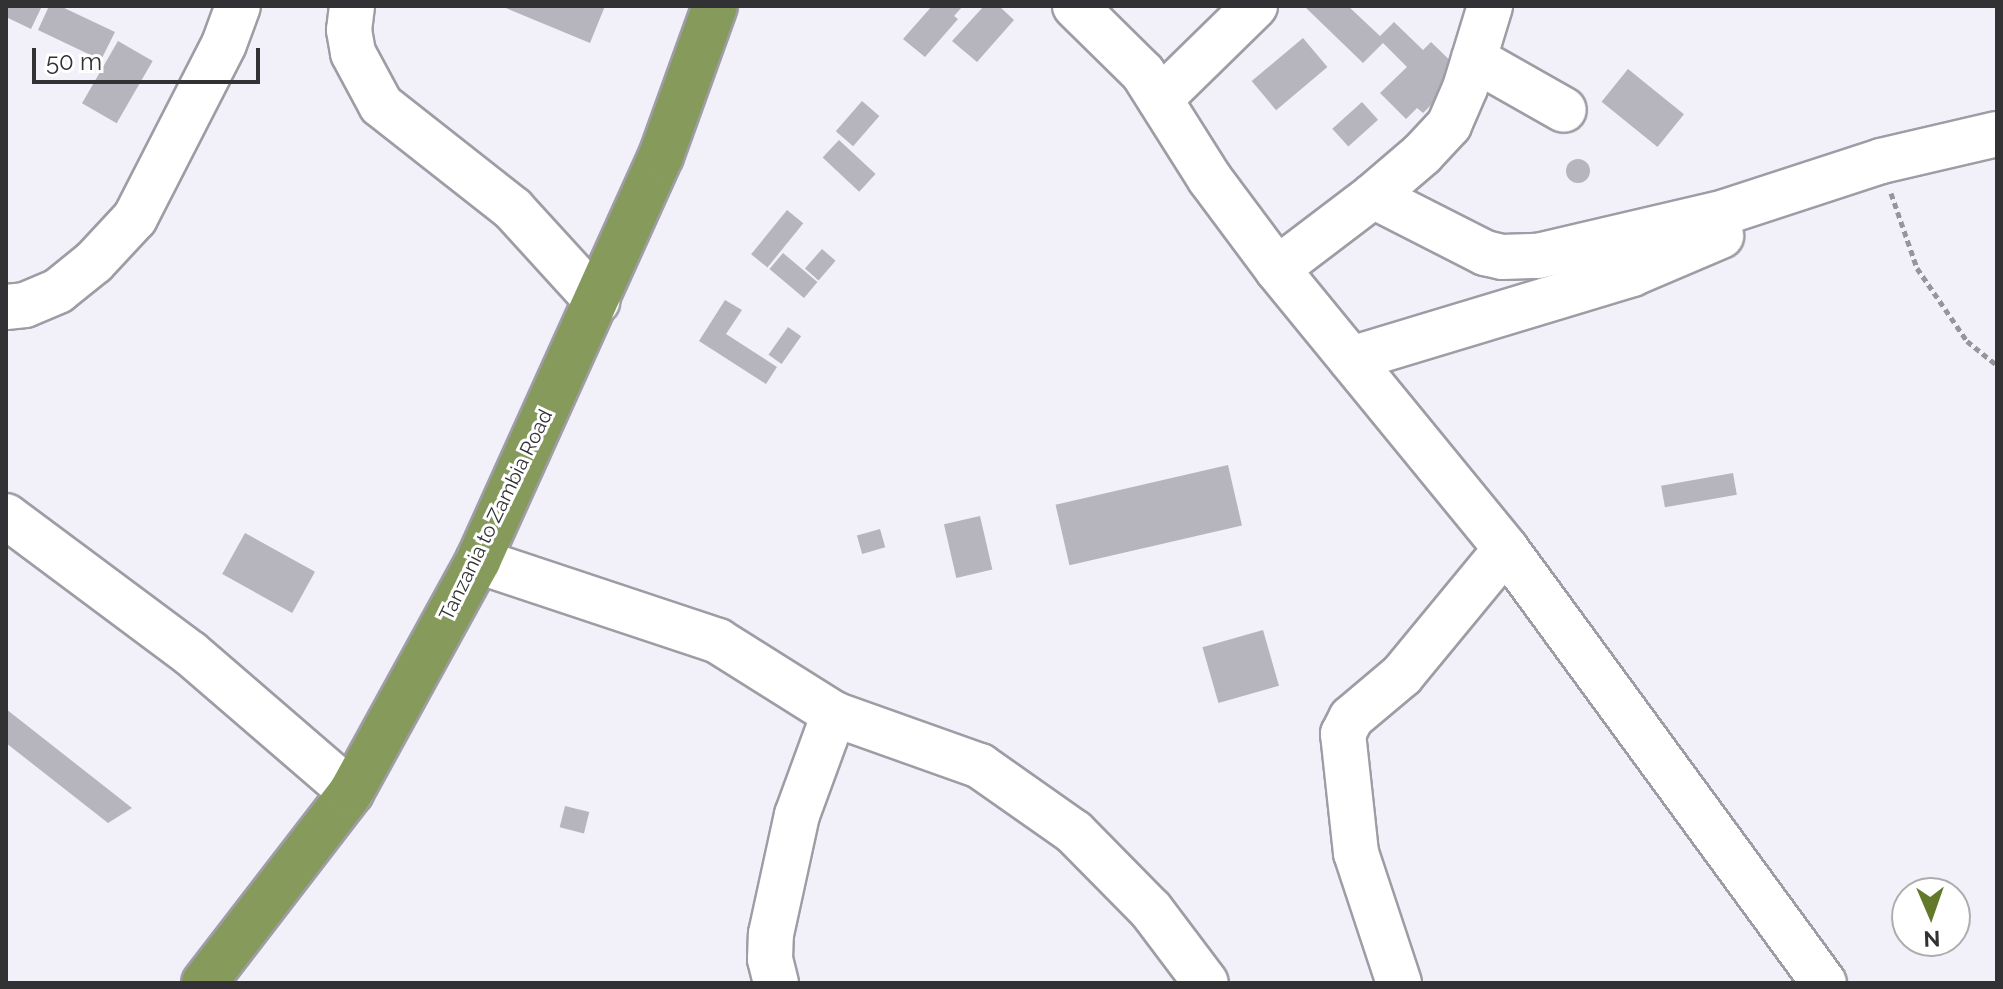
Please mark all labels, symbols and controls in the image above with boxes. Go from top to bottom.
scale bar [36,32,264,82]
text: 50 m [46,47,102,76]
street label: Tanzania to Zambia Road [434,406,558,624]
north arrow [1891,877,1971,957]
text: N [1923,926,1941,952]

